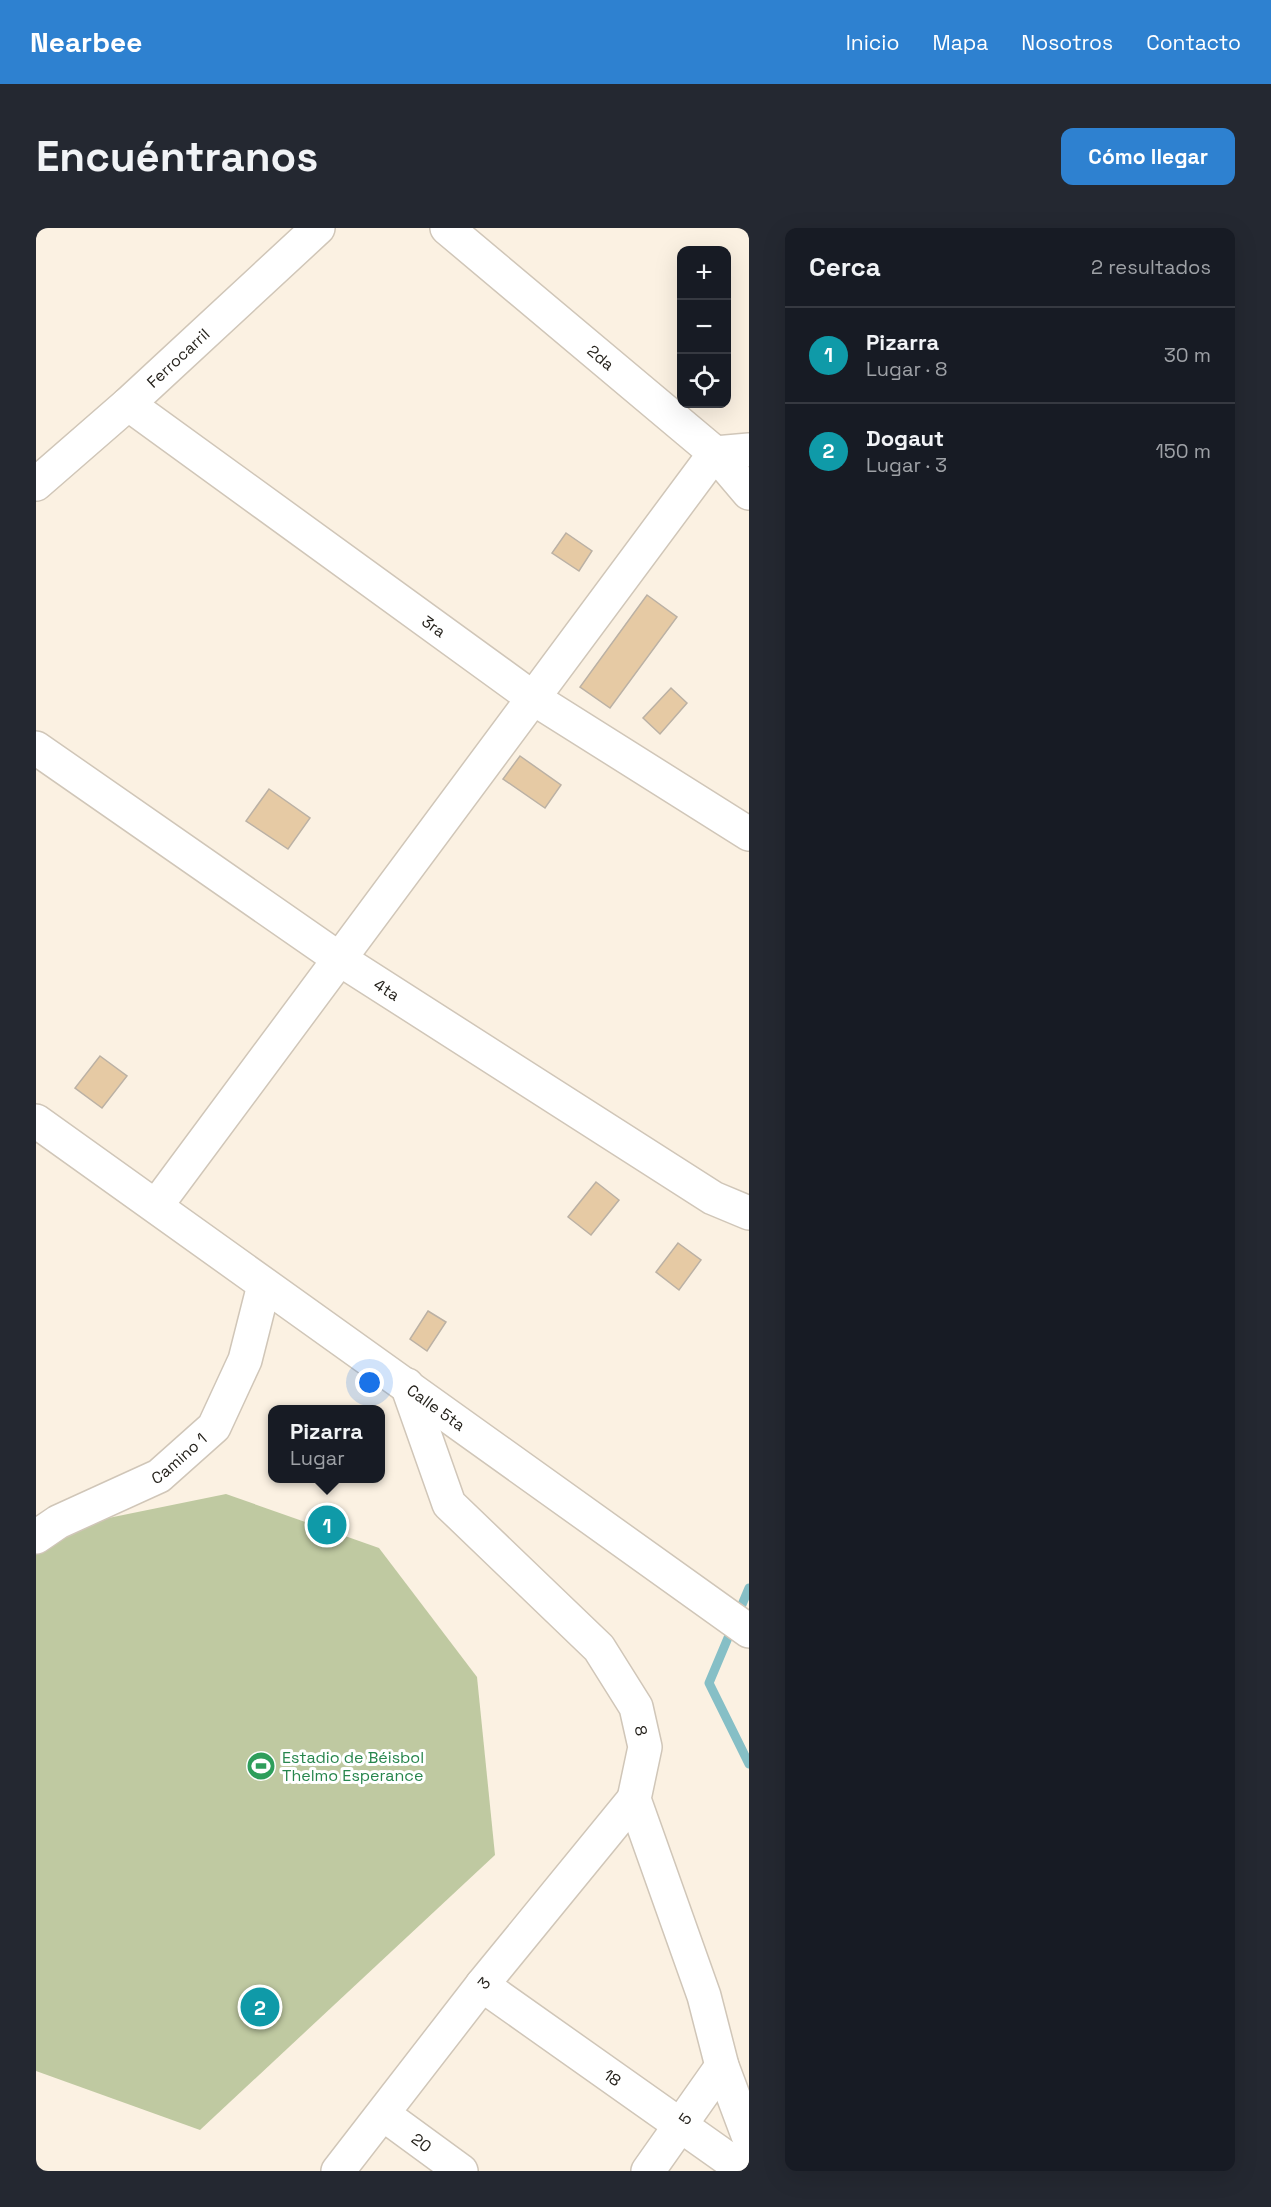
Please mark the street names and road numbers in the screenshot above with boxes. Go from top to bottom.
street label: Ferrocarril [142,324,214,392]
street label: 2da [583,340,619,375]
street label: 3ra [417,611,450,642]
street label: 4ta [370,974,404,1006]
street label: Calle 5ta [402,1380,469,1436]
street label: Camino 1 [148,1428,211,1489]
street label: 8 [629,1724,652,1738]
street label: 3 [473,1973,495,1994]
street label: 18 [599,2064,625,2091]
street label: 5 [674,2109,697,2129]
street label: 20 [407,2128,436,2157]

